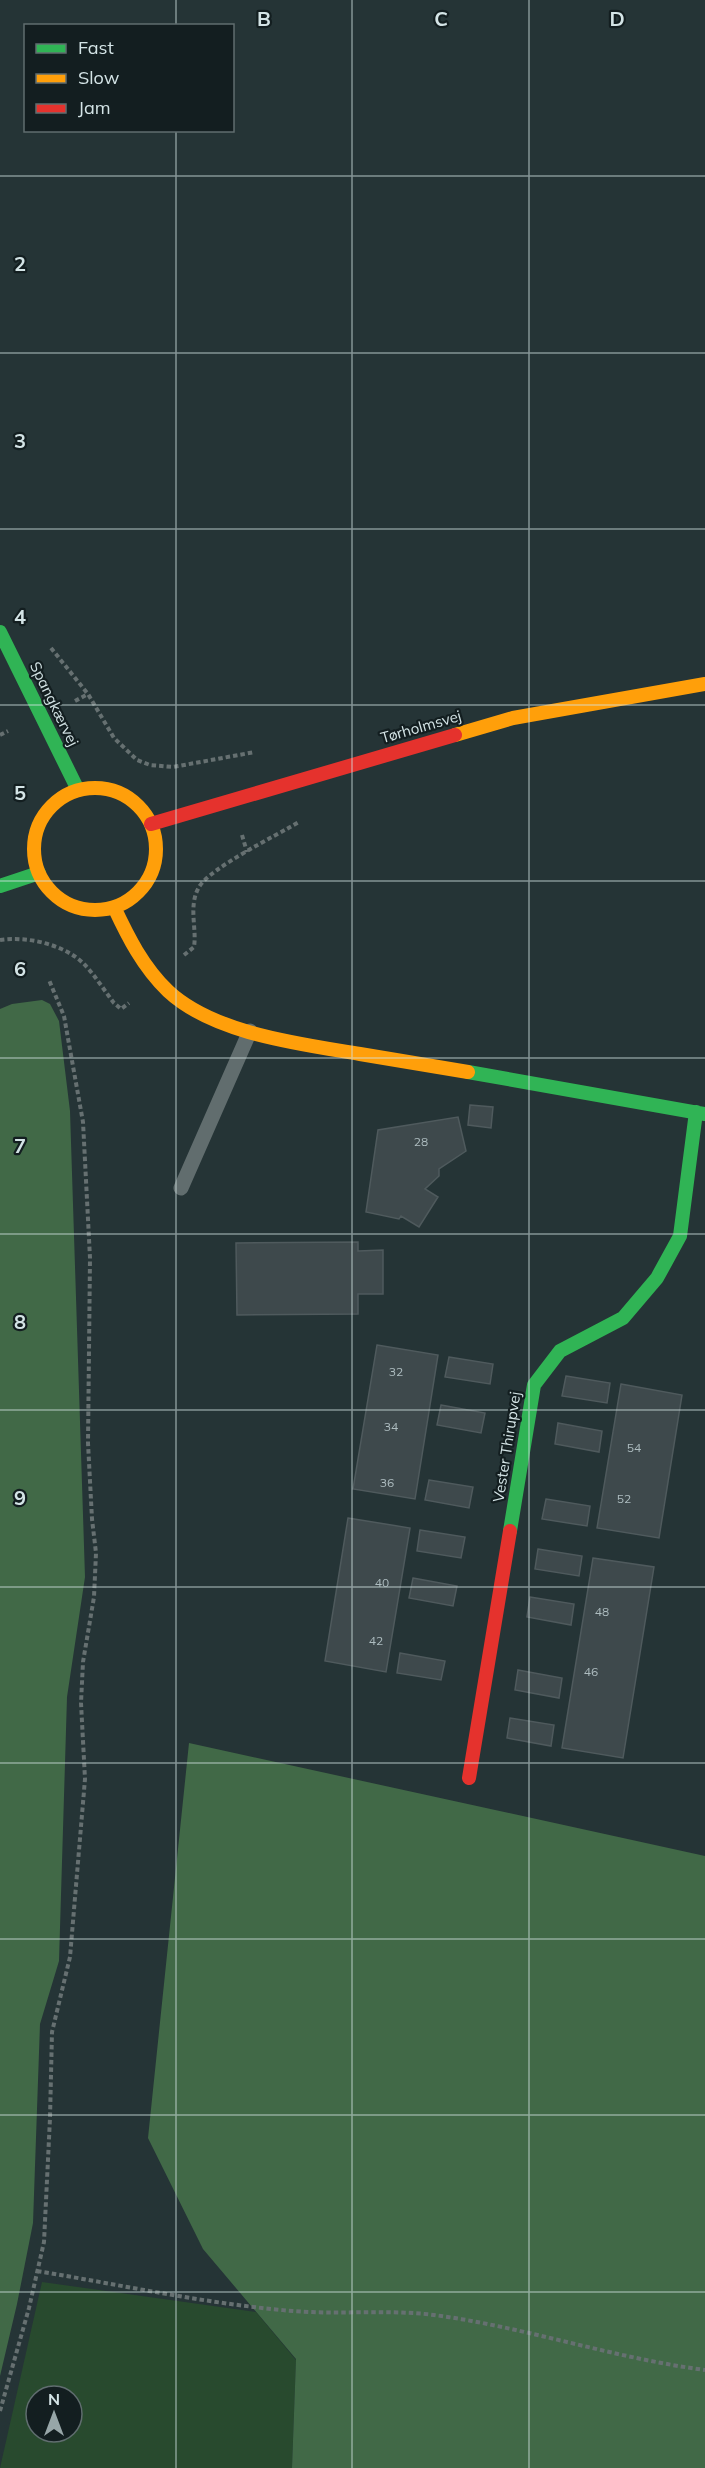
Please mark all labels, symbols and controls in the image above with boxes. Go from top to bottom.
text: B [257,6,271,31]
text: C [434,6,448,31]
text: D [609,6,625,31]
legend [24,24,234,132]
text: Fast [78,36,114,59]
text: Slow [78,66,120,89]
text: Jam [78,96,111,119]
text: 2 [14,251,26,276]
text: 3 [14,428,26,453]
text: 4 [14,604,26,629]
street label: Spangkærvej [26,658,83,749]
street label: Tørholmsvej [378,706,463,747]
text: 5 [14,780,26,805]
text: 6 [14,956,26,981]
text: 7 [14,1133,26,1158]
house number: 28 [414,1134,428,1149]
text: 8 [14,1309,26,1334]
house number: 32 [389,1364,403,1379]
street label: Vester Thirupvej [488,1390,525,1504]
house number: 34 [384,1419,398,1434]
house number: 54 [627,1440,641,1455]
house number: 36 [380,1475,394,1490]
text: 9 [14,1485,26,1510]
house number: 52 [617,1491,631,1506]
house number: 40 [375,1575,389,1590]
house number: 48 [595,1604,609,1619]
house number: 42 [369,1633,383,1648]
house number: 46 [584,1664,598,1679]
north arrow [24,2384,84,2444]
text: N [48,2389,60,2409]

